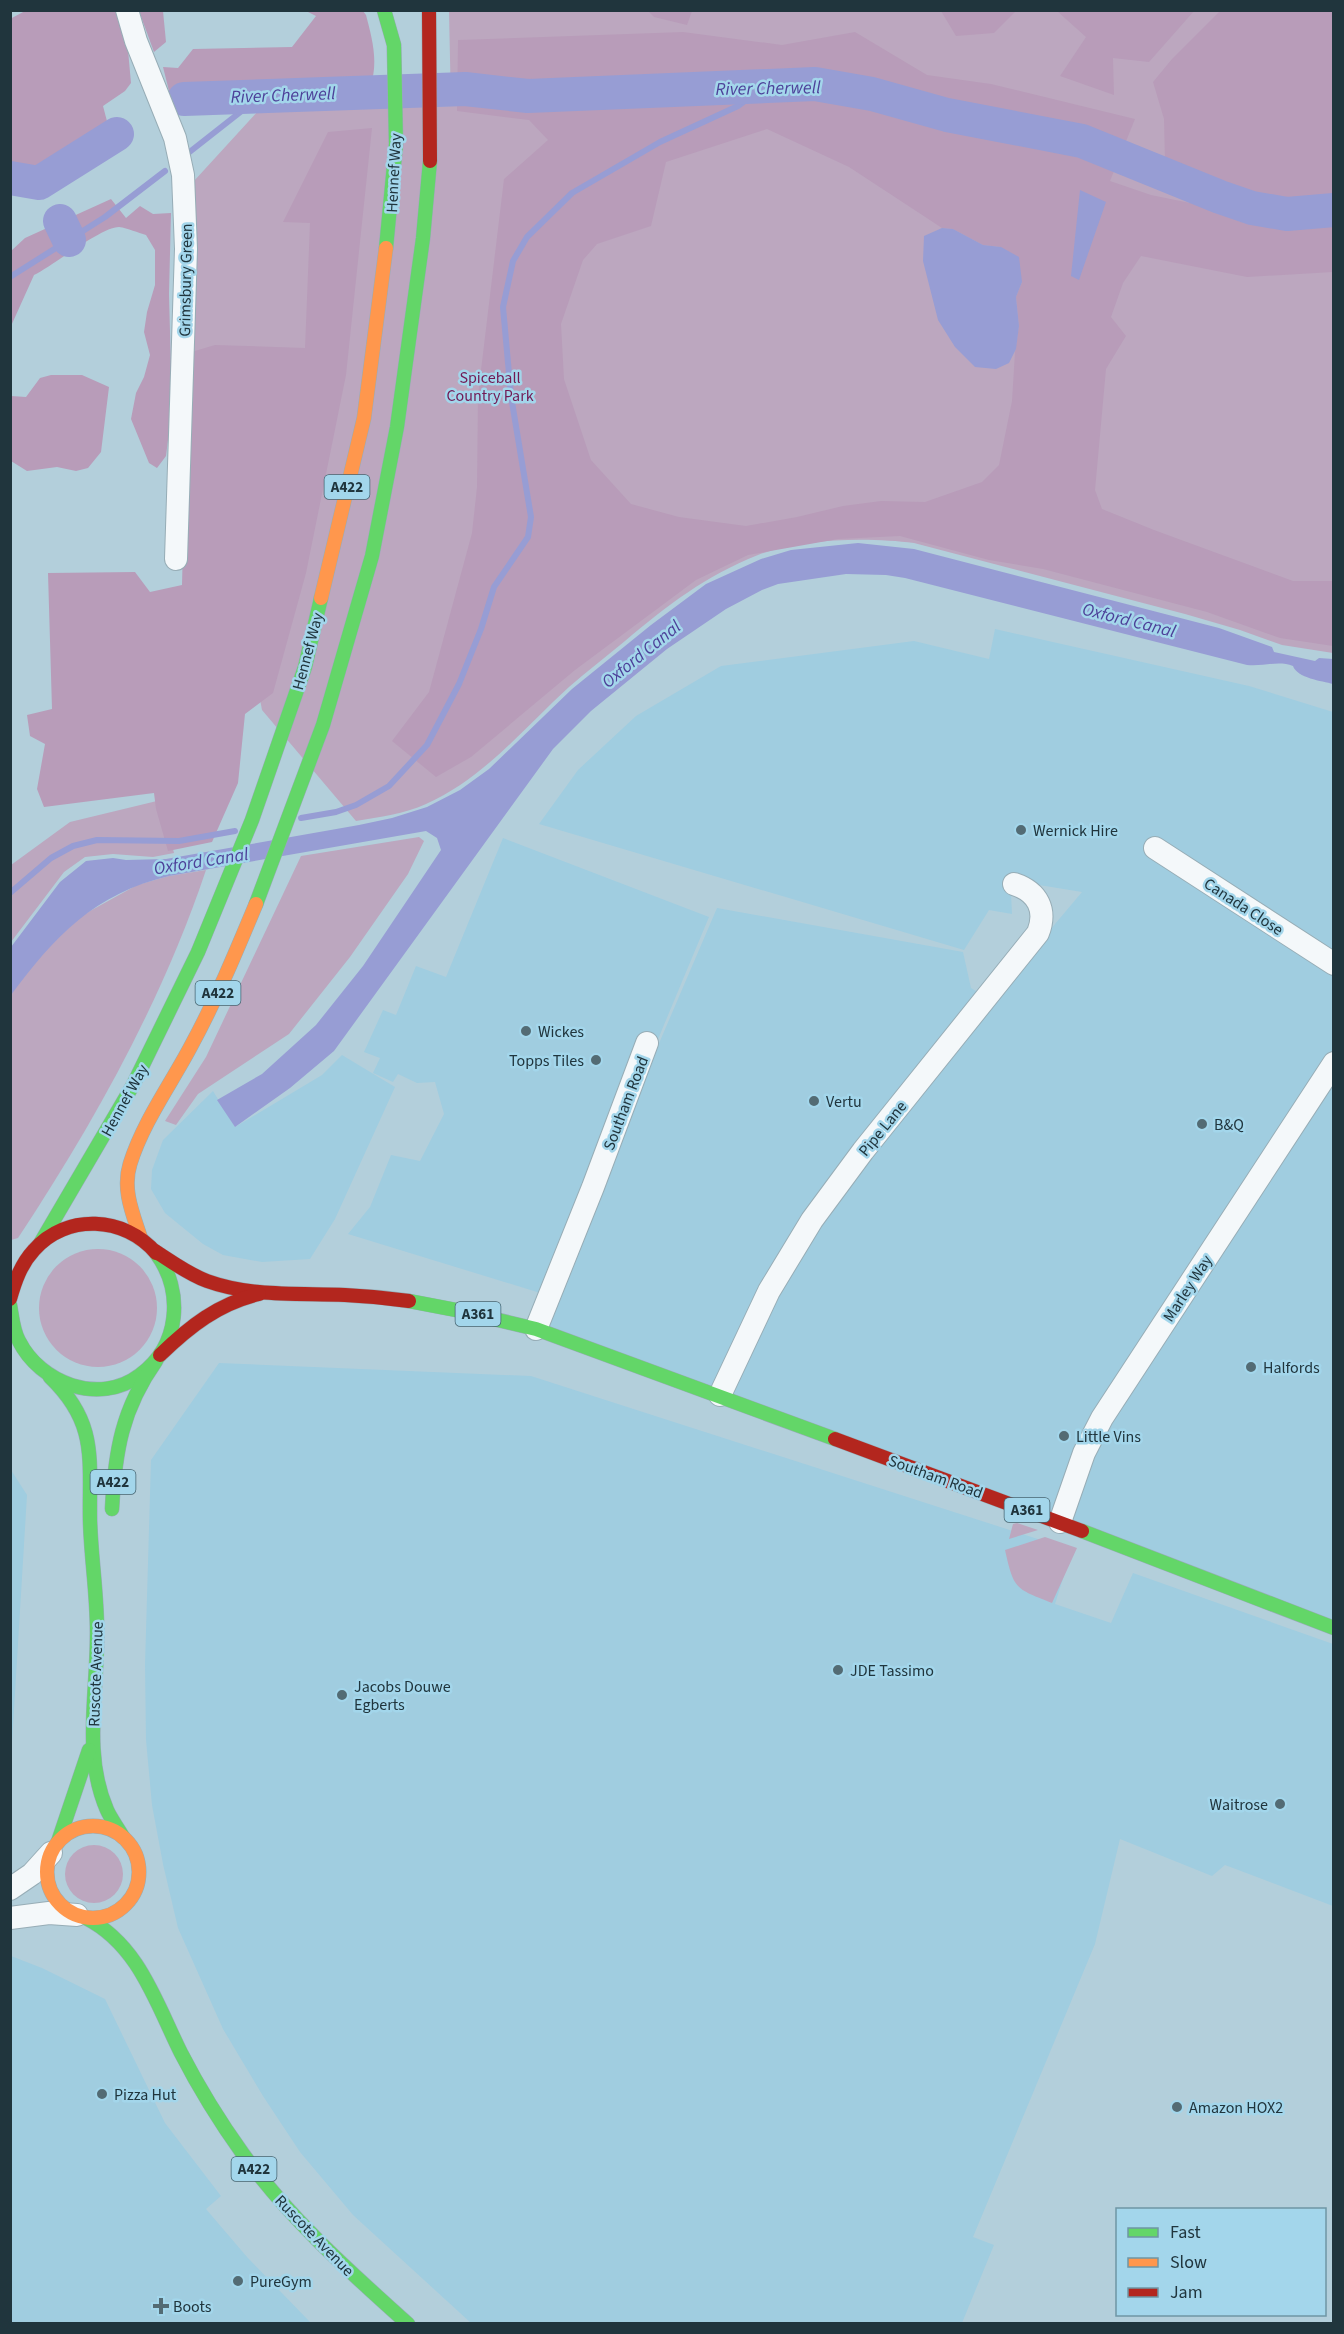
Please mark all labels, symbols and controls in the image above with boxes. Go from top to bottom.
water label: River Cherwell [715,75,821,102]
water label: River Cherwell [230,81,337,110]
street label: Hennef Way [381,132,407,213]
street label: Grimsbury Green [174,223,198,337]
park label: Spiceball Country Park [446,367,534,407]
road number: A422 [324,475,370,499]
water label: Oxford Canal [1079,597,1179,644]
street label: Hennef Way [287,610,329,693]
water label: Oxford Canal [596,614,687,694]
place label: Wernick Hire [1033,820,1118,842]
marker: Wernick Hire [1014,823,1028,837]
water label: Oxford Canal [152,842,251,881]
street label: Canada Close [1199,873,1288,941]
road number: A422 [196,981,240,1005]
place label: Wickes [538,1021,584,1043]
marker: Wickes [519,1024,533,1038]
place label: Topps Tiles [509,1050,584,1072]
marker: Topps Tiles [589,1053,603,1067]
street label: Southam Road [598,1053,654,1153]
street label: Hennef Way [96,1060,154,1141]
place label: Vertu [826,1091,862,1113]
marker: Vertu [807,1094,821,1108]
street label: Pipe Lane [854,1096,912,1161]
place label: B&Q [1214,1114,1244,1136]
marker: B&Q [1195,1117,1209,1131]
street label: Marley Way [1158,1250,1218,1326]
road number: A361 [456,1302,500,1326]
place label: Halfords [1263,1357,1320,1379]
marker: Halfords [1244,1360,1258,1374]
place label: Little Vins [1076,1426,1141,1448]
marker: Little Vins [1057,1429,1071,1443]
street label: Southam Road [885,1450,986,1504]
road number: A422 [90,1470,136,1494]
road number: A361 [1004,1498,1050,1522]
street label: Ruscote Avenue [83,1621,109,1727]
place label: JDE Tassimo [850,1660,934,1682]
marker: JDE Tassimo [831,1663,845,1677]
place label: Jacobs Douwe Egberts [354,1676,451,1716]
marker: Jacobs Douwe Egberts [335,1688,349,1702]
place label: Waitrose [1210,1794,1268,1816]
marker: Waitrose [1273,1797,1287,1811]
place label: Pizza Hut [114,2084,177,2106]
marker: Pizza Hut [95,2087,109,2101]
place label: Amazon HOX2 [1189,2097,1283,2119]
marker: Amazon HOX2 [1170,2100,1184,2114]
road number: A422 [232,2157,276,2181]
street label: Ruscote Avenue [270,2190,359,2281]
legend [1116,2208,1326,2316]
text: Fast [1170,2220,1201,2245]
text: Slow [1170,2250,1207,2275]
place label: PureGym [250,2271,312,2293]
marker: PureGym [231,2274,245,2288]
text: Jam [1170,2280,1203,2305]
place label: Boots [173,2296,212,2318]
marker: Boots [154,2299,168,2313]

